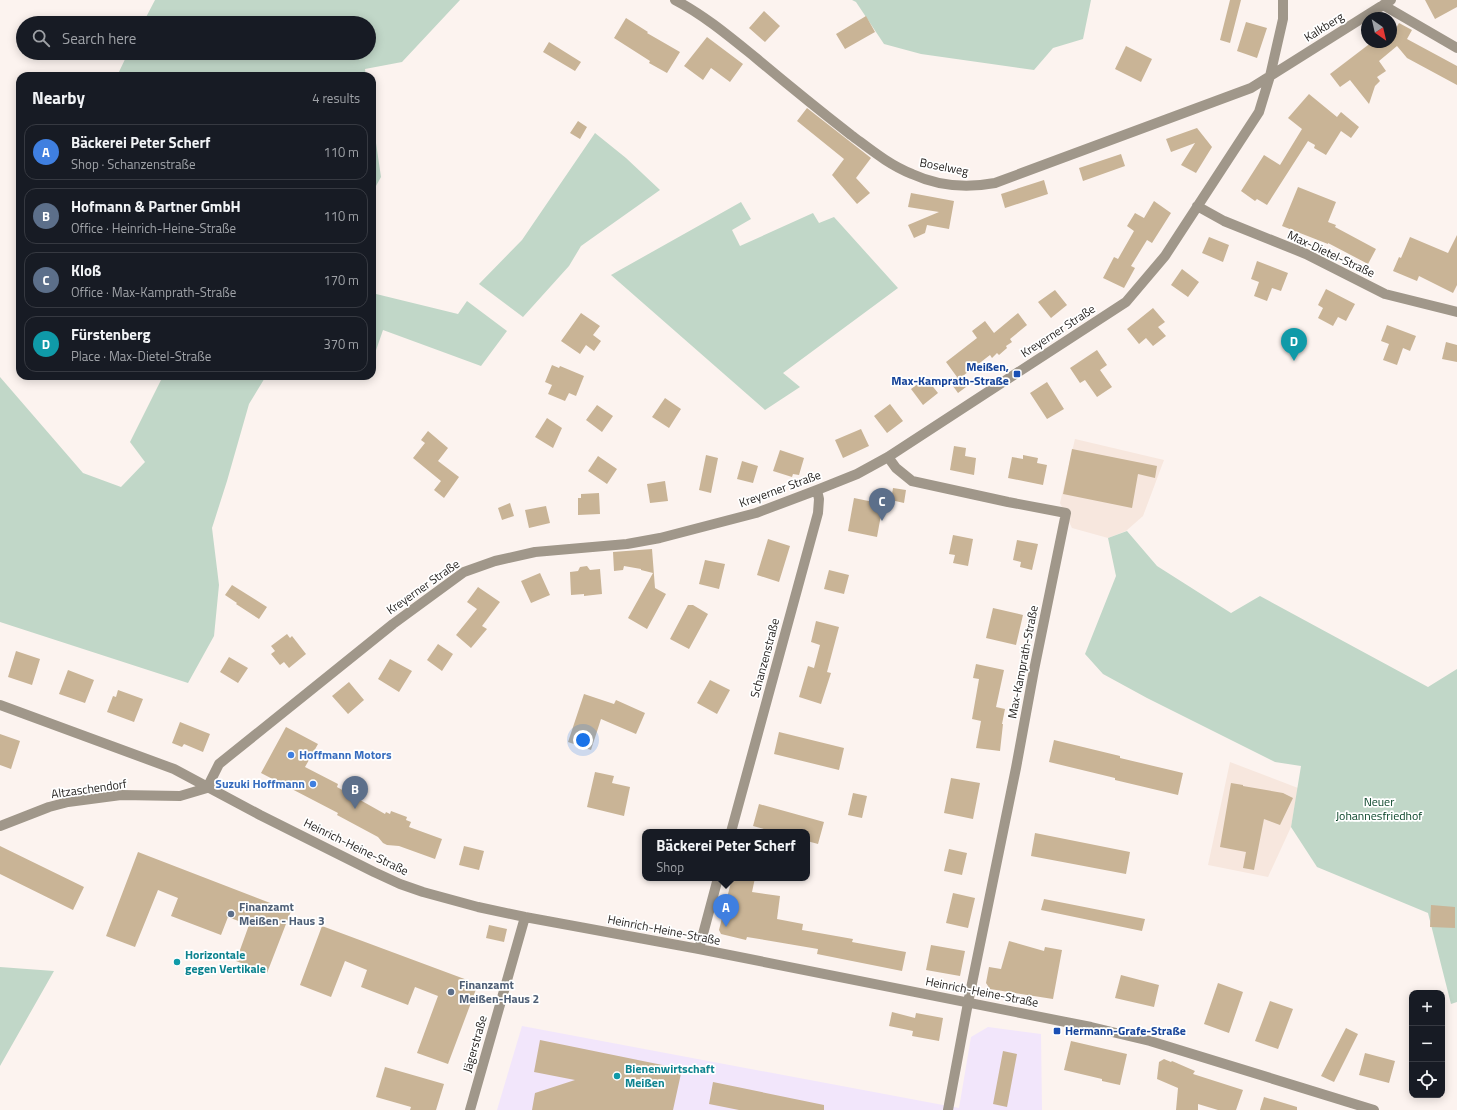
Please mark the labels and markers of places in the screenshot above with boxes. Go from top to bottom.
pin: D [1281,328,1307,361]
place label: Meißen, Max-Kamprath-Straße [891,357,1009,390]
marker: Meißen, Max-Kamprath-Straße [1012,369,1022,379]
pin: C [869,488,895,521]
place label: Hoffmann Motors [299,745,392,764]
marker: Hoffmann Motors [286,750,296,760]
place label: Suzuki Hoffmann [215,774,305,793]
pin: B [342,776,368,809]
marker: Suzuki Hoffmann [308,779,318,789]
pin: A [713,894,739,927]
place label: Finanzamt Meißen - Haus 3 [239,897,325,930]
marker: Finanzamt Meißen - Haus 3 [226,909,236,919]
place label: Horizontale gegen Vertikale [185,945,266,978]
marker: Horizontale gegen Vertikale [172,957,182,967]
place label: Finanzamt Meißen-Haus 2 [459,975,539,1008]
marker: Finanzamt Meißen-Haus 2 [446,987,456,997]
place label: Hermann-Grafe-Straße [1065,1021,1186,1040]
marker: Hermann-Grafe-Straße [1052,1026,1062,1036]
place label: Bienenwirtschaft Meißen [625,1059,715,1092]
marker: Bienenwirtschaft Meißen [612,1071,622,1081]

